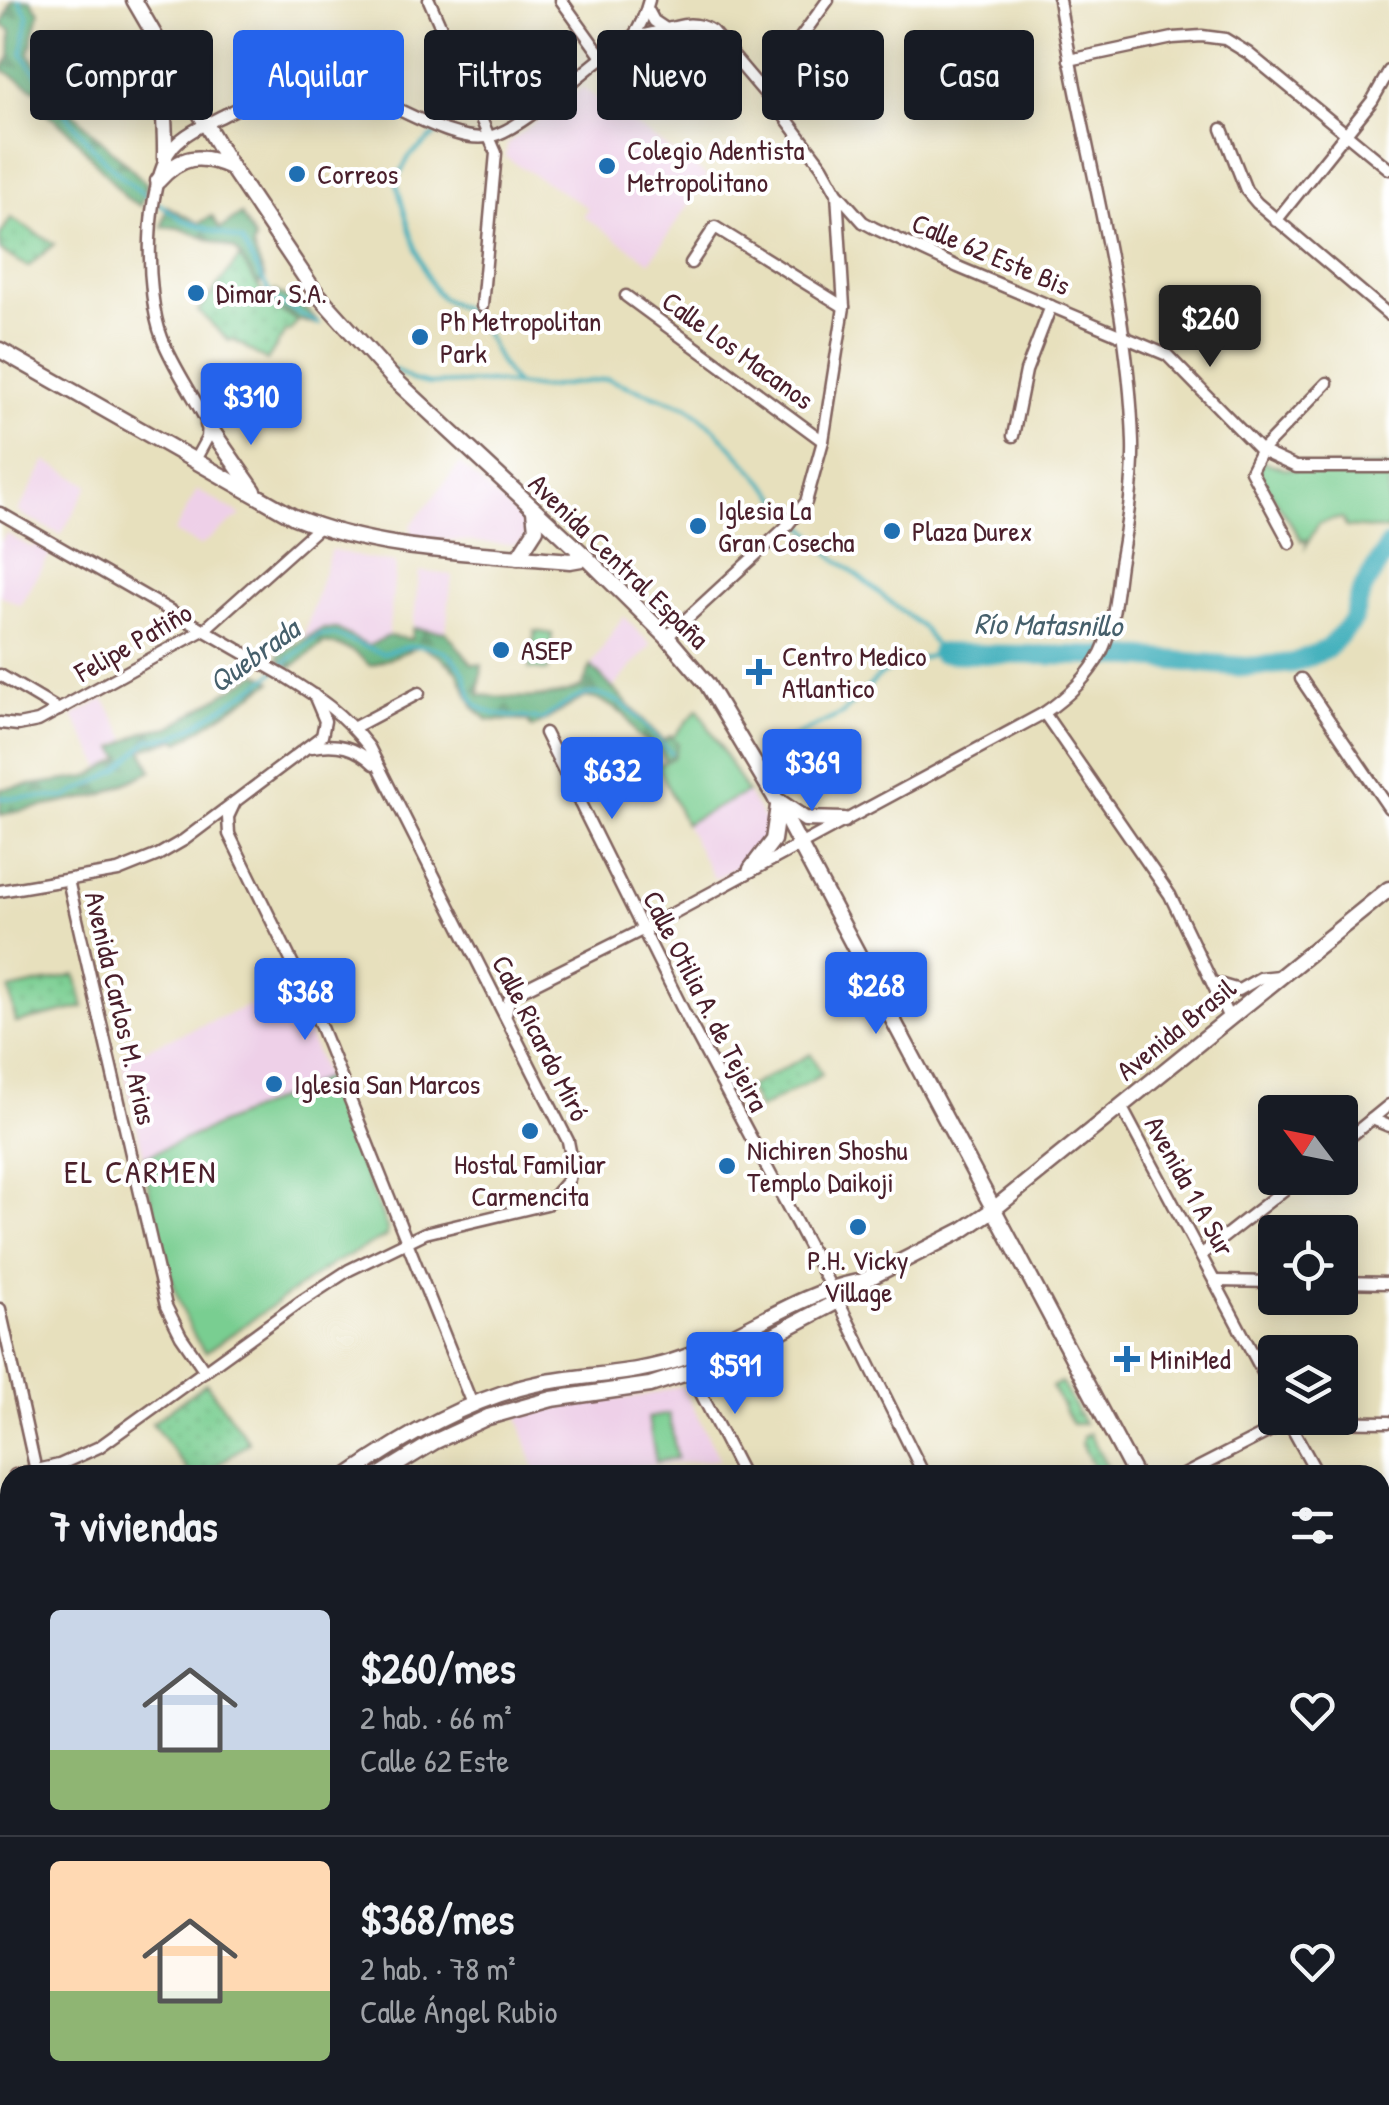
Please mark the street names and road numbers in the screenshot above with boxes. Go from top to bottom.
street label: Calle 62 Este Bis [906,204,1076,304]
street label: Calle Los Macanos [654,282,822,418]
street label: Avenida Central España [520,465,718,657]
street label: Felipe Patiño [67,593,198,691]
street label: Calle Otilia A. de Tejeira [634,884,778,1118]
street label: Avenida Carlos M. Arias [76,888,166,1128]
street label: Calle Ricardo Miró [483,949,599,1127]
street label: Avenida Brasil [1108,969,1244,1089]
street label: Avenida 1 A Sur [1136,1109,1244,1263]

